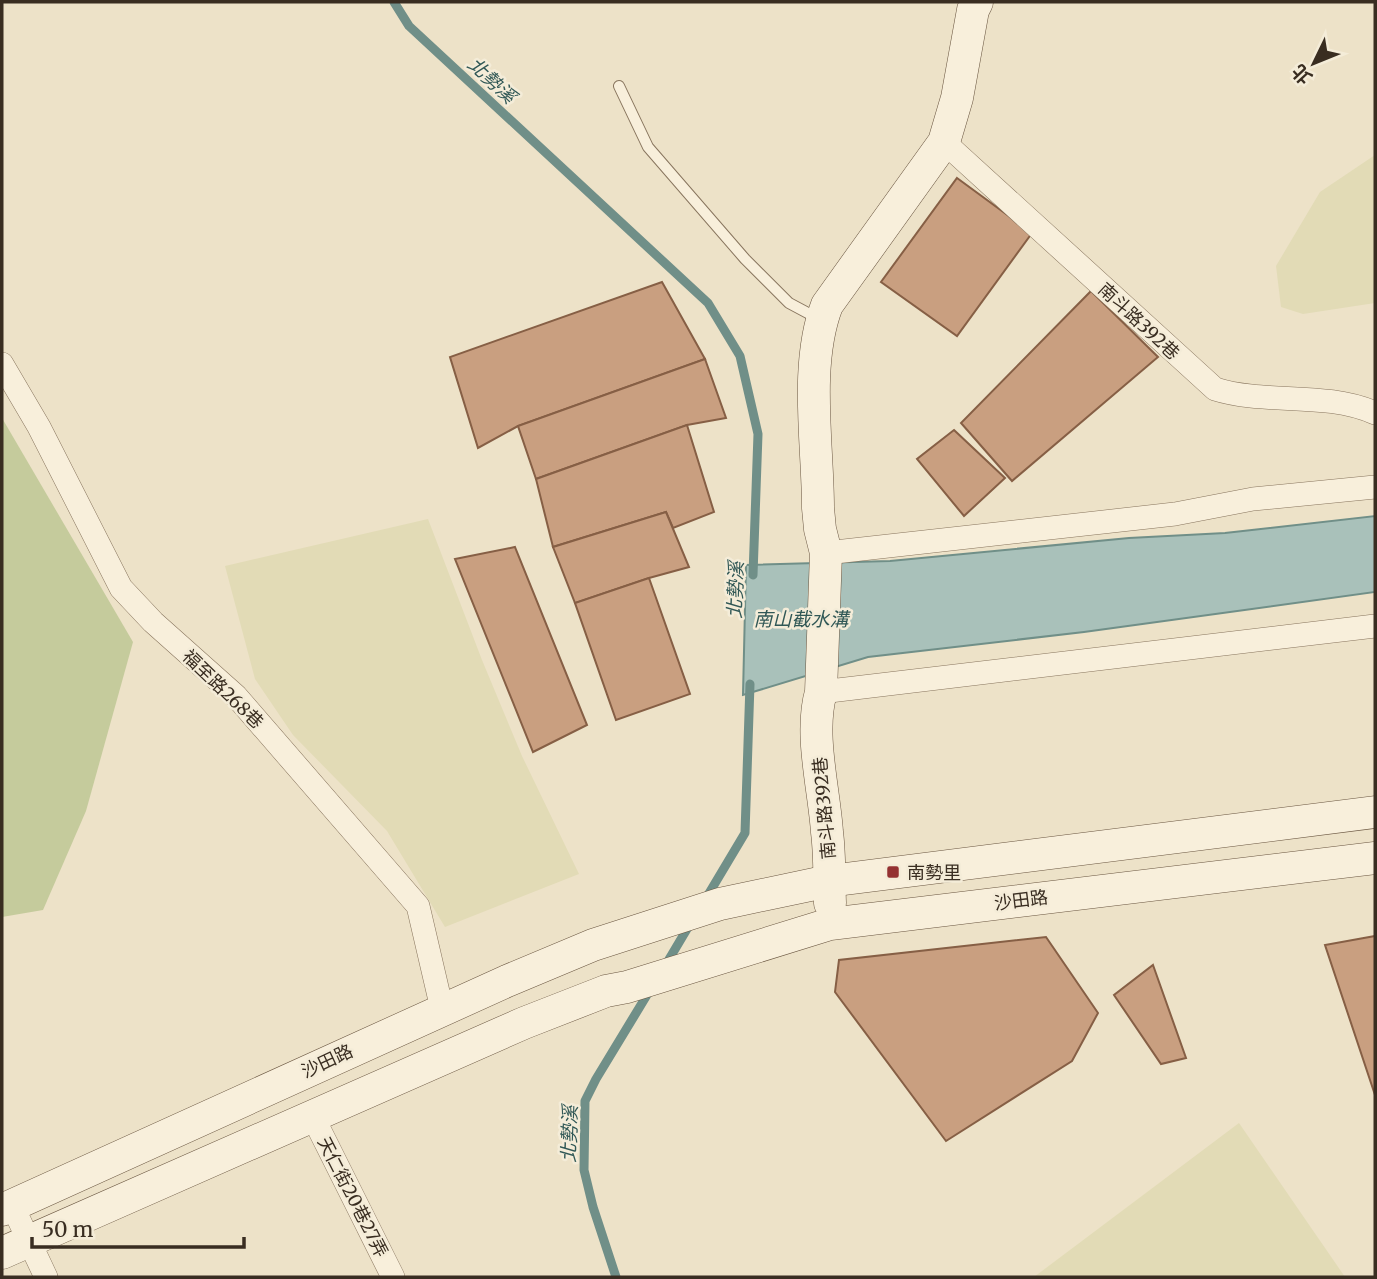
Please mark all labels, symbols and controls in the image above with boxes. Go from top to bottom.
north arrow [1279,28,1349,98]
water label: 北勢溪 [463,52,523,110]
text: 北 [1286,59,1317,90]
street label: 南斗路392巷 [1094,278,1184,364]
water label: 北勢溪 [722,558,748,619]
water label: 南山截水溝 [753,607,851,631]
street label: 福至路268巷 [178,645,268,733]
street label: 南斗路392巷 [808,756,840,860]
place label: 南勢里 [907,861,961,884]
marker: 南勢里 [885,864,901,880]
street label: 沙田路 [993,885,1049,915]
street label: 沙田路 [298,1039,356,1083]
water label: 北勢溪 [556,1102,582,1163]
street label: 天仁街20巷27弄 [313,1133,393,1261]
scale bar [32,1206,243,1250]
text: 50 m [42,1216,93,1243]

